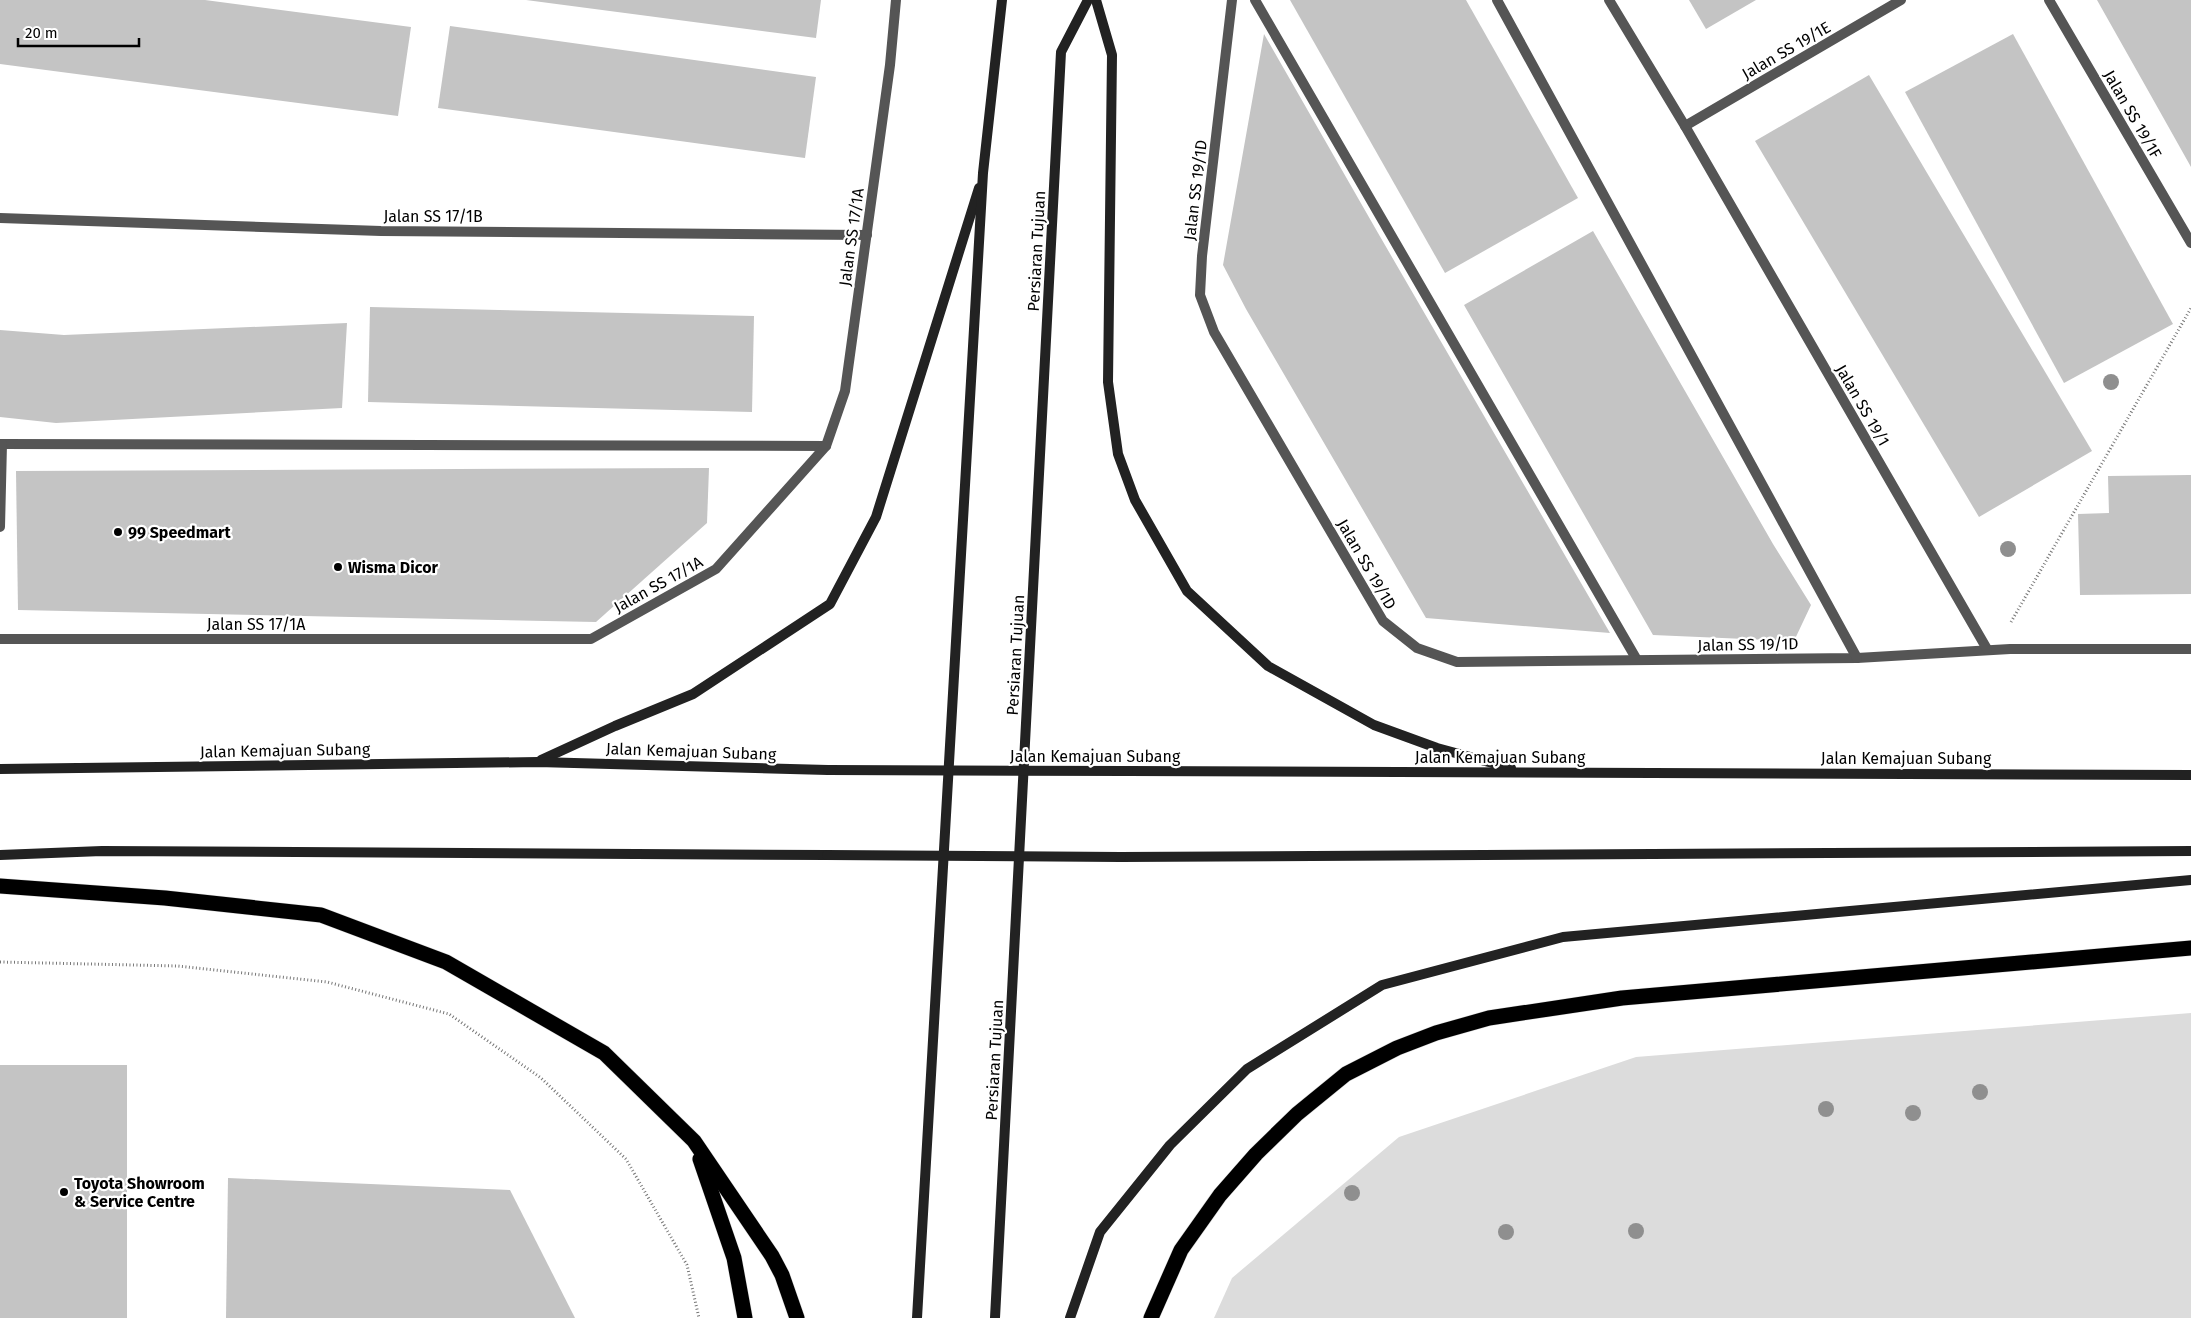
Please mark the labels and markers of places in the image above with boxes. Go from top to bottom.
place label: 99 Speedmart [128,523,231,542]
marker: 99 Speedmart [112,526,124,538]
place label: Wisma Dicor [348,558,438,577]
marker: Wisma Dicor [332,561,344,573]
place label: Toyota Showroom & Service Centre [74,1174,205,1211]
marker: Toyota Showroom & Service Centre [58,1186,70,1198]

